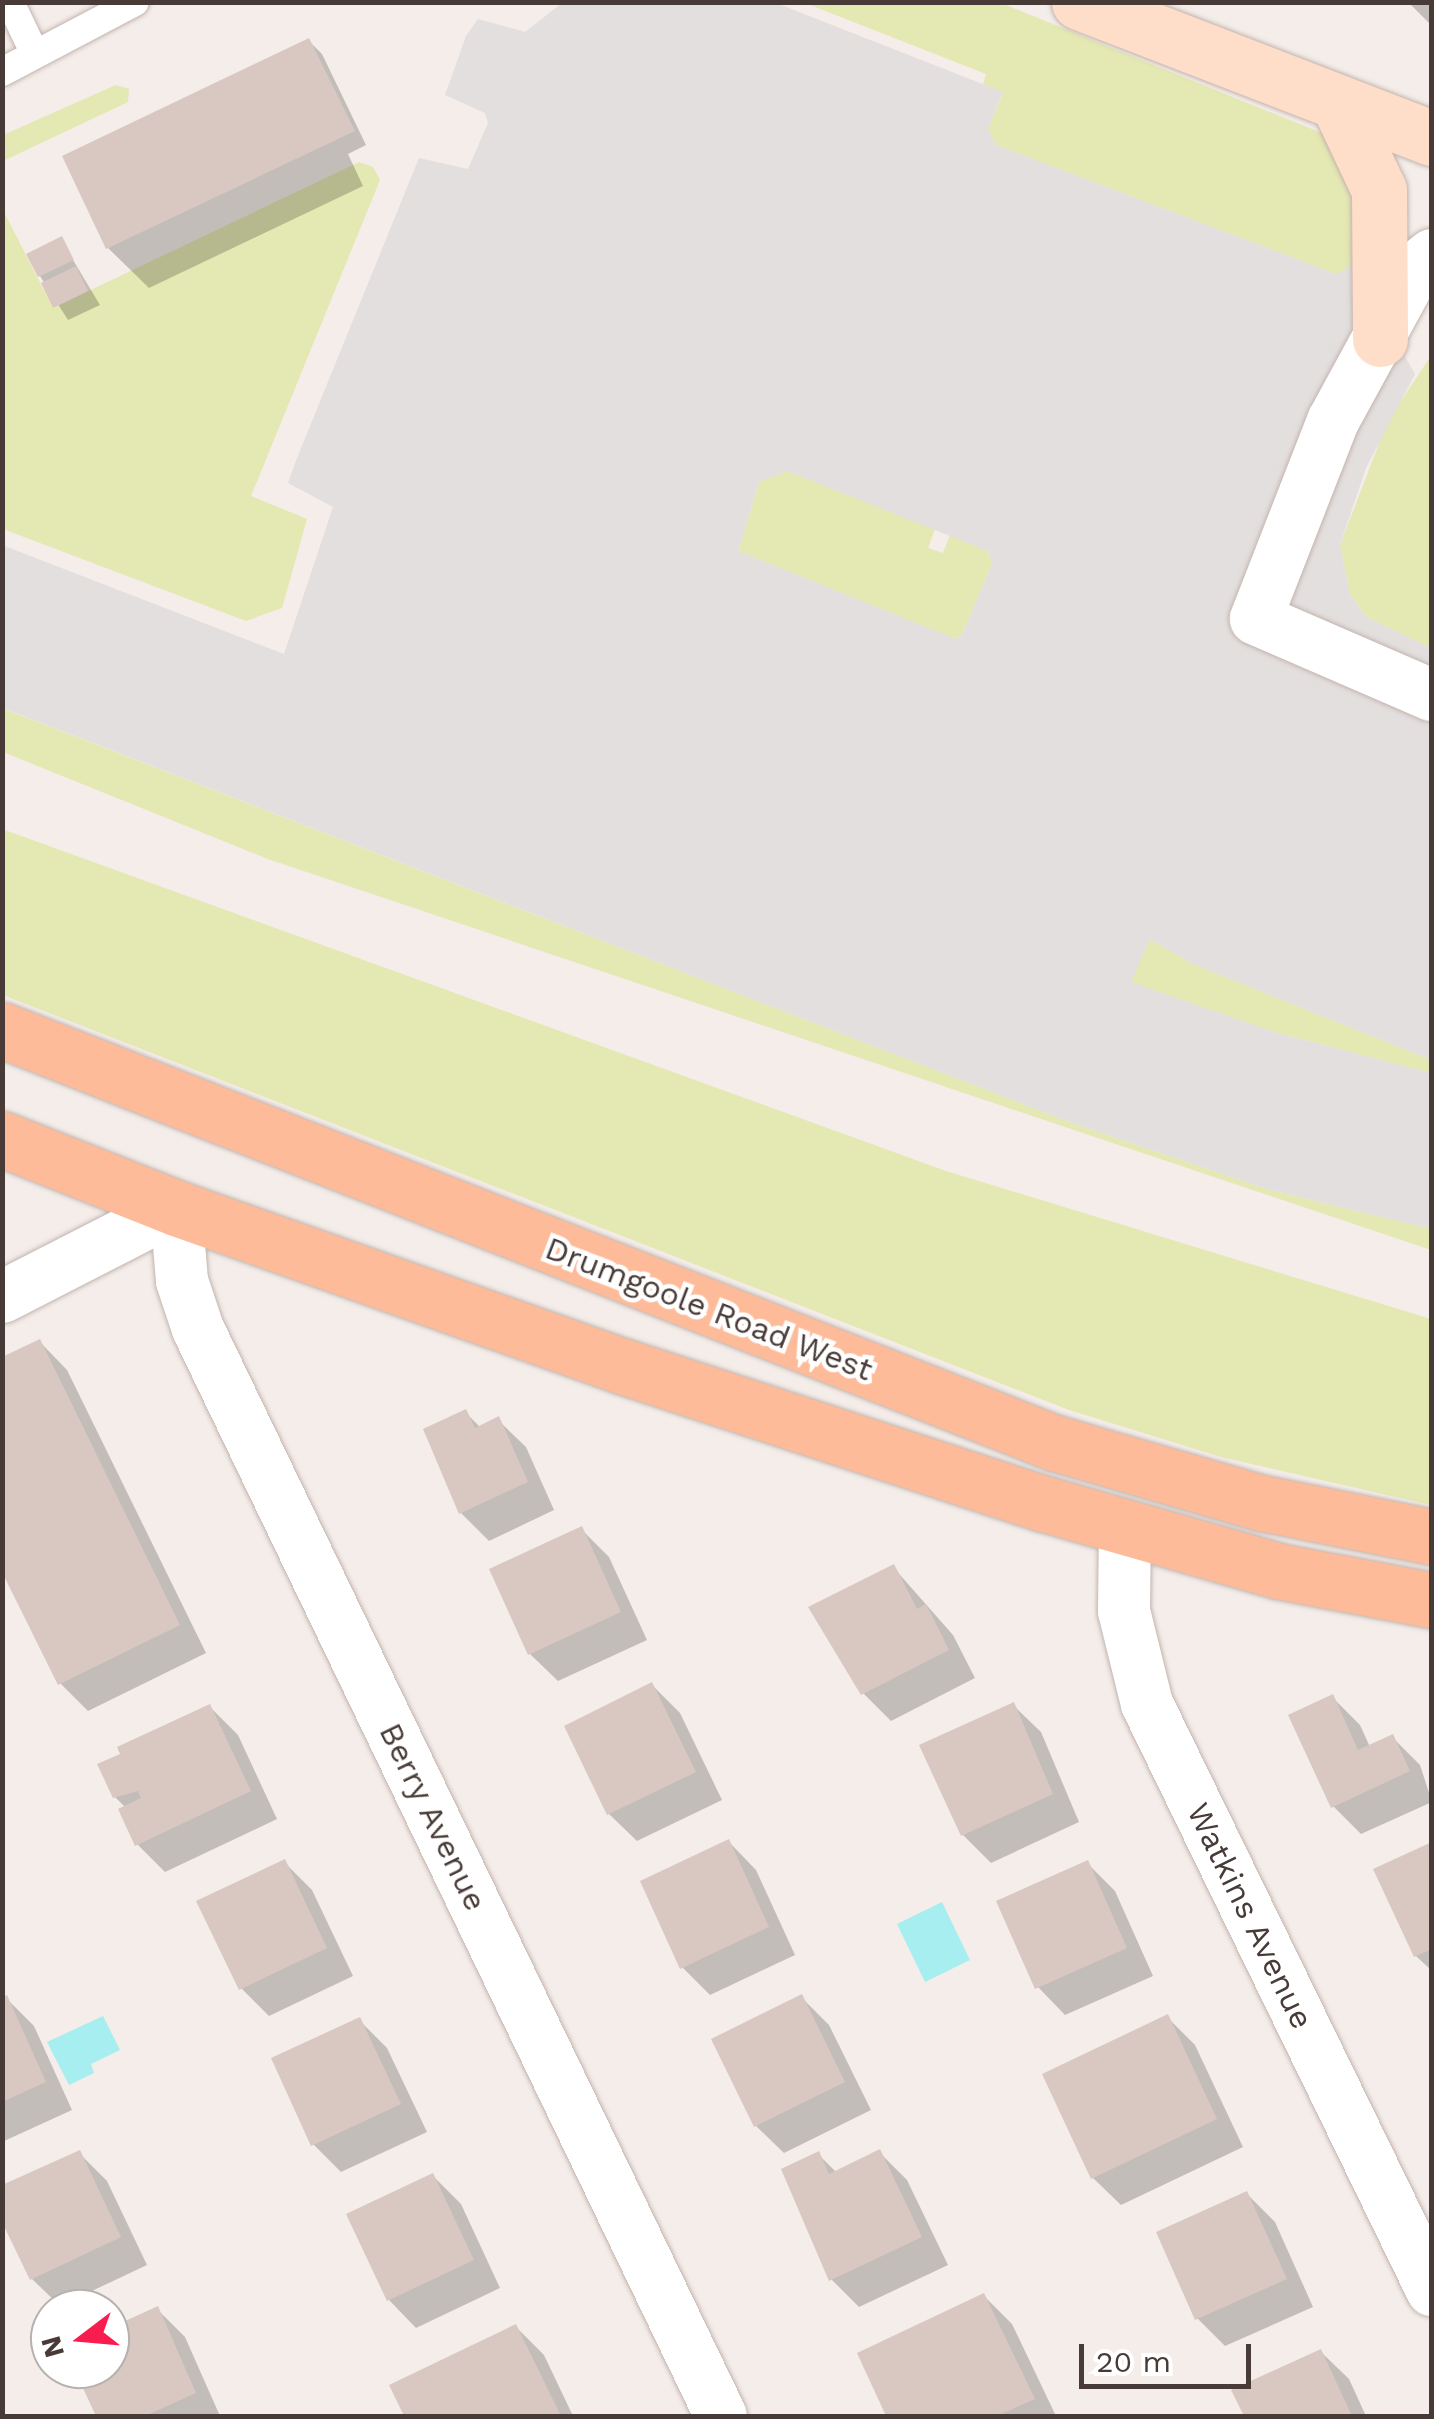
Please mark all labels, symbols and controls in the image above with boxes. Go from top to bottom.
street label: Drumgoole Road West [540,1229,878,1389]
street label: Berry Avenue [371,1716,495,1918]
street label: Watkins Avenue [1178,1796,1322,2036]
north arrow [30,2289,130,2389]
scale bar [1084,2324,1256,2386]
text: N [34,2332,71,2361]
text: 20 m [1096,2344,1171,2379]

